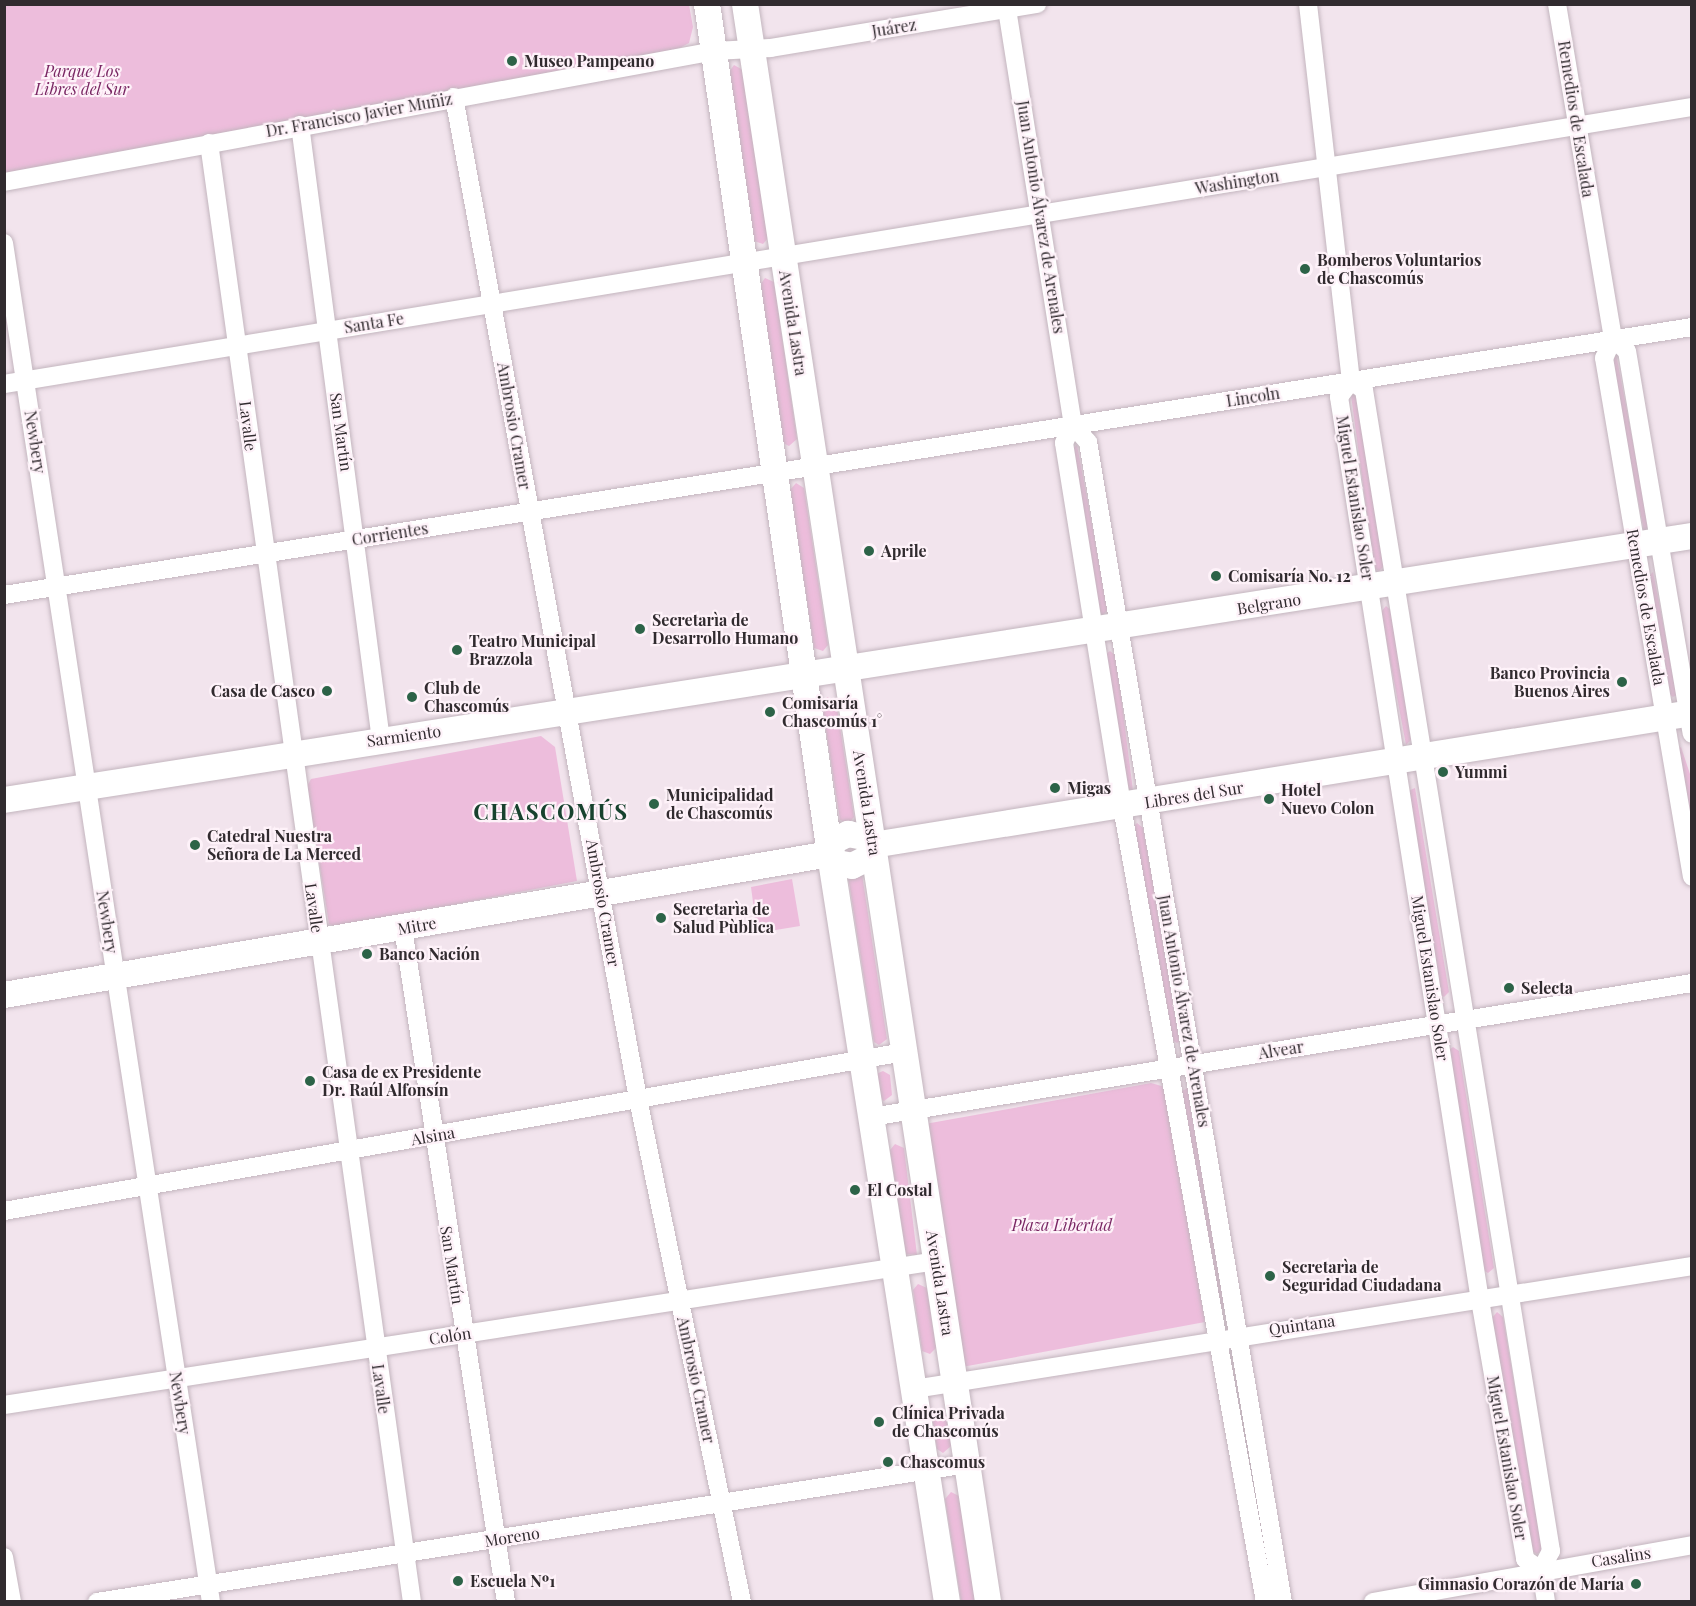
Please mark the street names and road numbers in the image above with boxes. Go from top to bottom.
street label: Juárez [870,15,918,41]
street label: Remedios de Escalada [1554,39,1598,199]
street label: Dr. Francisco Javier Muñiz [264,89,454,141]
street label: Juan Antonio Álvarez de Arenales [1013,98,1069,336]
street label: Washington [1194,166,1280,198]
street label: Avenida Lastra [775,269,811,377]
street label: Santa Fe [343,309,405,337]
street label: Ambrosio Cramer [493,361,535,491]
street label: Lincoln [1225,383,1281,411]
street label: San Martín [326,392,356,472]
street label: Lavalle [235,400,261,452]
street label: Newbery [21,409,49,475]
street label: Miguel Estanislao Soler [1332,414,1378,582]
street label: Corrientes [350,518,430,550]
street label: Remedios de Escalada [1623,527,1669,687]
street label: Belgrano [1236,589,1302,619]
street label: Sarmiento [366,721,442,751]
street label: Avenida Lastra [849,749,885,857]
street label: Libres del Sur [1143,778,1245,812]
street label: Ambrosio Cramer [582,838,624,968]
street label: Lavalle [301,882,327,934]
street label: Newbery [93,889,121,955]
street label: Juan Antonio Álvarez de Arenales [1154,893,1214,1129]
street label: Miguel Estanislao Soler [1407,894,1453,1062]
street label: Mitre [396,913,438,939]
street label: Alvear [1257,1037,1305,1063]
street label: Alsina [410,1123,456,1149]
street label: San Martín [436,1224,468,1306]
street label: Avenida Lastra [922,1229,958,1337]
street label: Quintana [1268,1311,1336,1339]
street label: Ambrosio Cramer [673,1315,719,1445]
street label: Colón [428,1323,472,1349]
street label: Lavalle [368,1363,394,1415]
street label: Newbery [166,1370,194,1436]
street label: Miguel Estanislao Soler [1483,1374,1531,1542]
street label: Moreno [483,1523,541,1551]
street label: Casalins [1590,1543,1652,1571]

